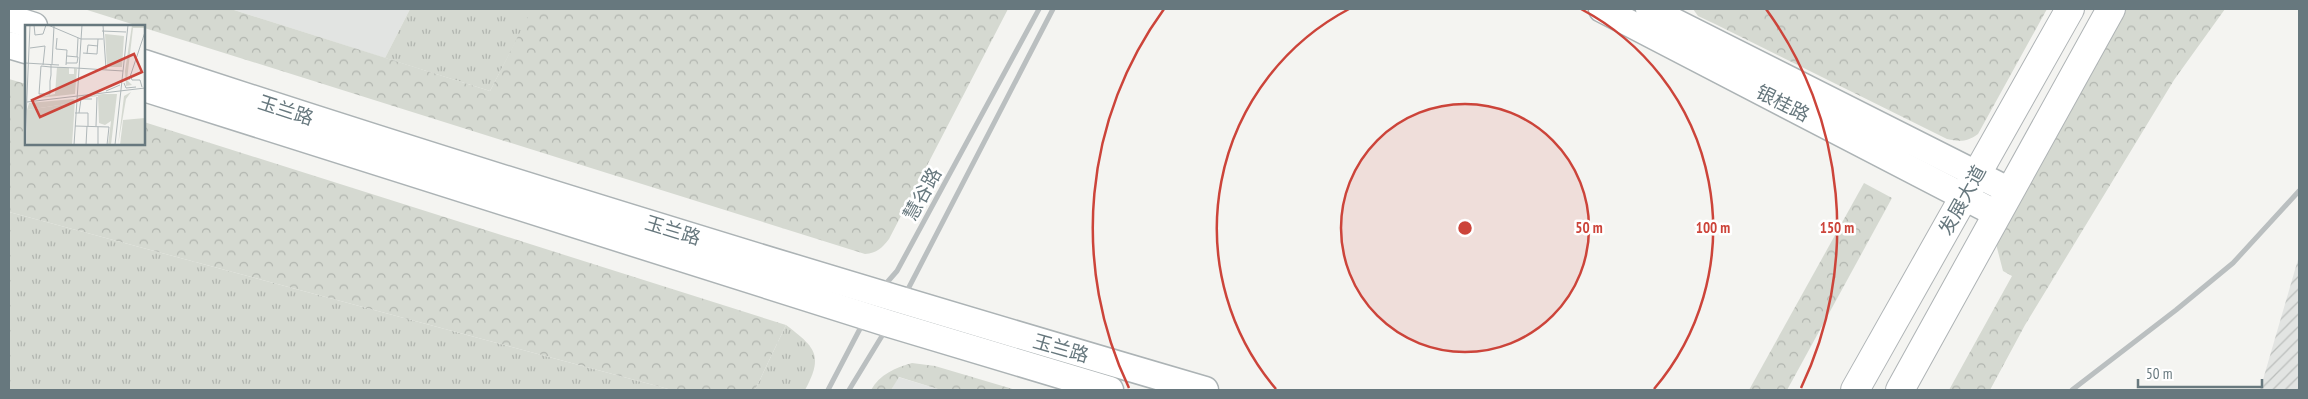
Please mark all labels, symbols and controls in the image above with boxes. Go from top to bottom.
inset map [25,25,145,145]
street label: 银桂路 [1752,79,1814,127]
street label: 玉兰路 [255,90,317,130]
street label: 发展大道 [1933,161,1991,239]
street label: 慧谷路 [898,163,946,225]
street label: 玉兰路 [642,210,704,250]
text: 50 m [1575,218,1603,237]
text: 100 m [1696,218,1730,237]
text: 150 m [1820,218,1854,237]
centre of rings [1456,219,1474,237]
street label: 玉兰路 [1030,329,1092,367]
scale bar [2138,356,2262,388]
text: 50 m [2146,364,2172,383]

